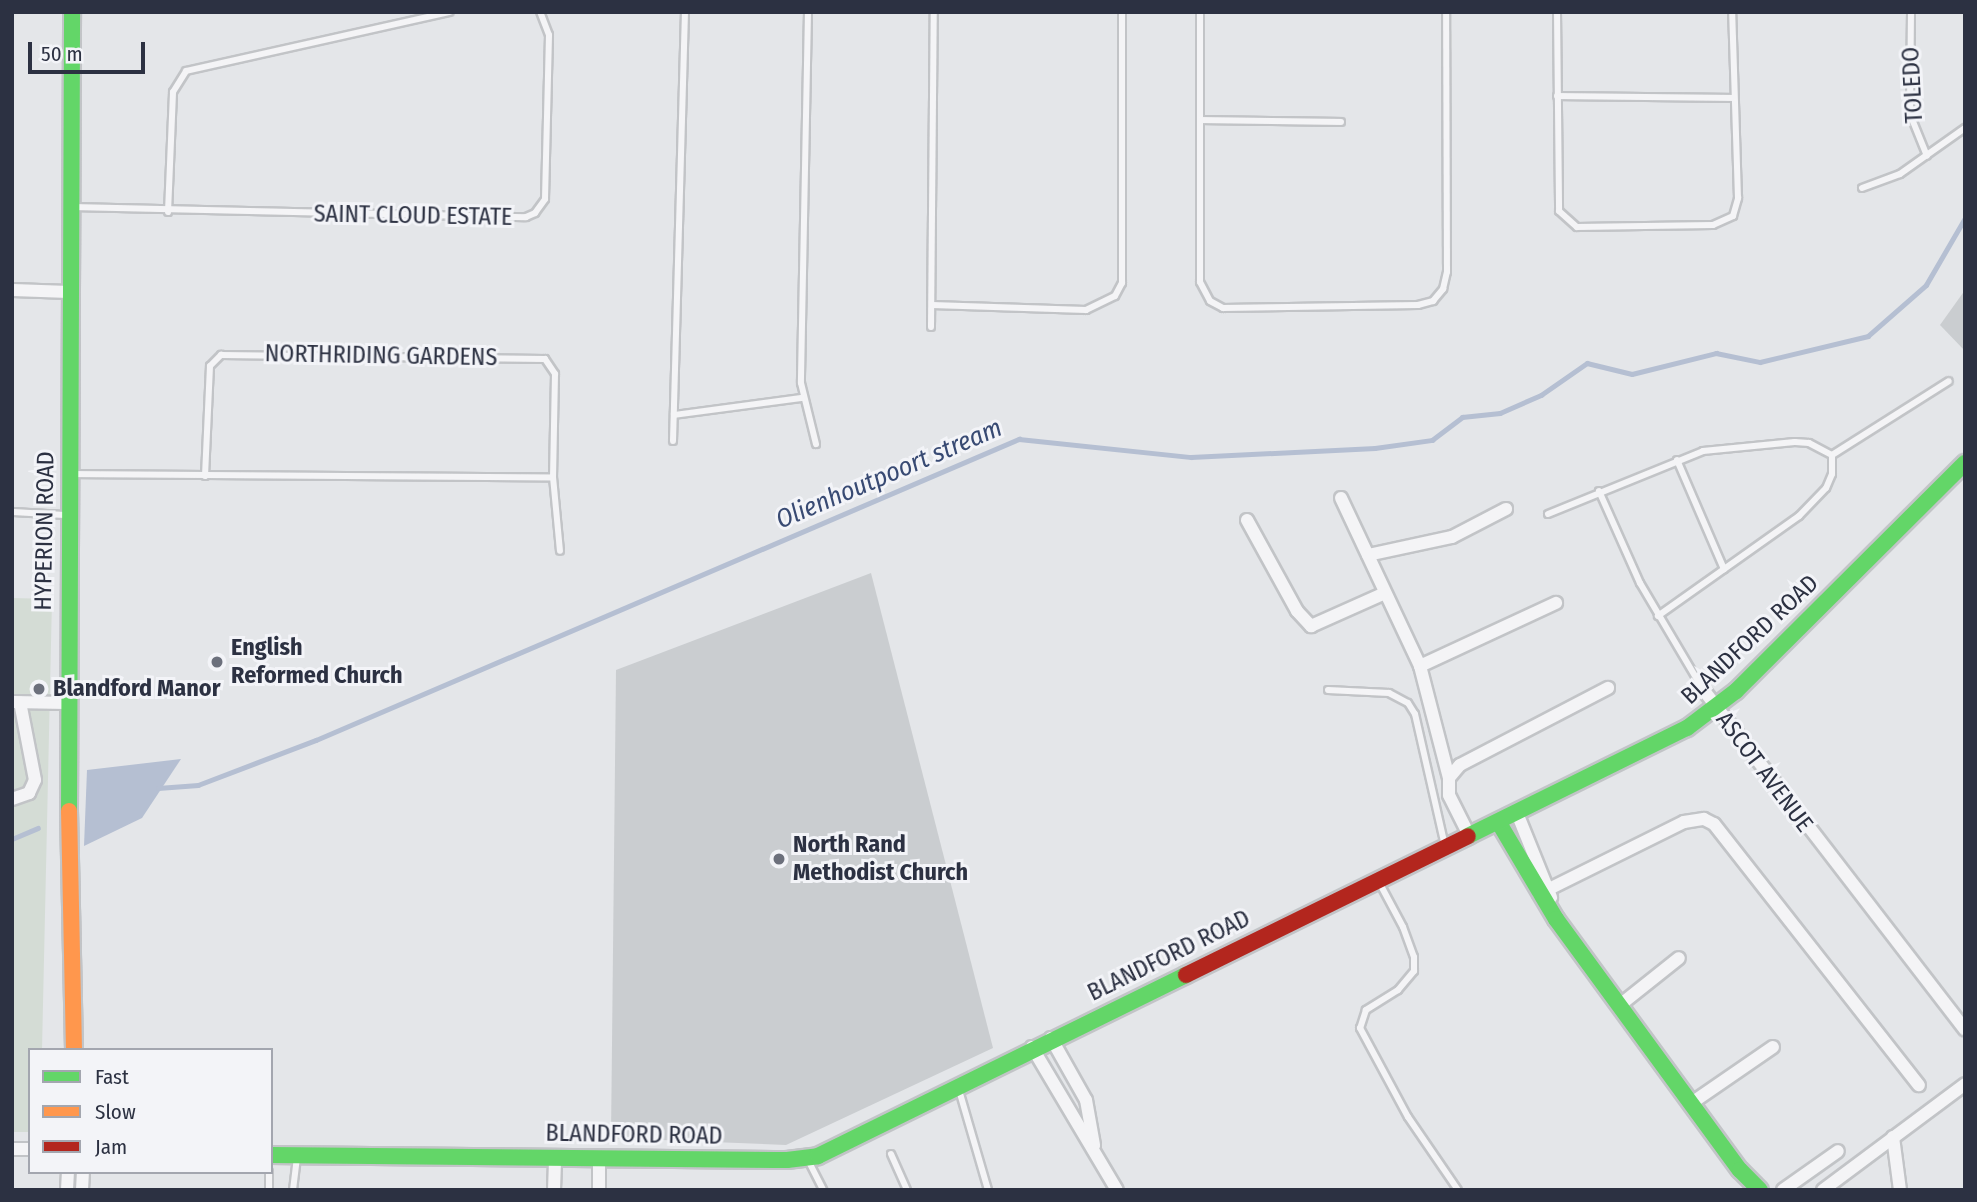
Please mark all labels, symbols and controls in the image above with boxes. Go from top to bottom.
scale bar [32,28,149,72]
text: 50 m [41,41,83,67]
street label: TOLEDO [1897,46,1929,124]
street label: SAINT CLOUD ESTATE [313,200,513,232]
street label: NORTHRIDING GARDENS [264,340,498,372]
water label: Olienhoutpoort stream [771,412,1007,536]
street label: HYPERION ROAD [29,451,61,611]
street label: BLANDFORD ROAD [1675,569,1825,711]
place label: English Reformed Church [231,634,403,690]
marker: English Reformed Church [209,654,225,670]
place label: Blandford Manor [53,675,220,703]
marker: Blandford Manor [31,681,47,697]
street label: ASCOT AVENUE [1709,706,1819,838]
place label: North Rand Methodist Church [793,831,968,887]
marker: North Rand Methodist Church [771,851,787,867]
street label: BLANDFORD ROAD [1083,904,1255,1008]
legend [28,1048,273,1174]
text: Fast [95,1064,129,1090]
text: Slow [95,1099,136,1125]
street label: BLANDFORD ROAD [545,1119,723,1151]
text: Jam [95,1134,127,1160]

